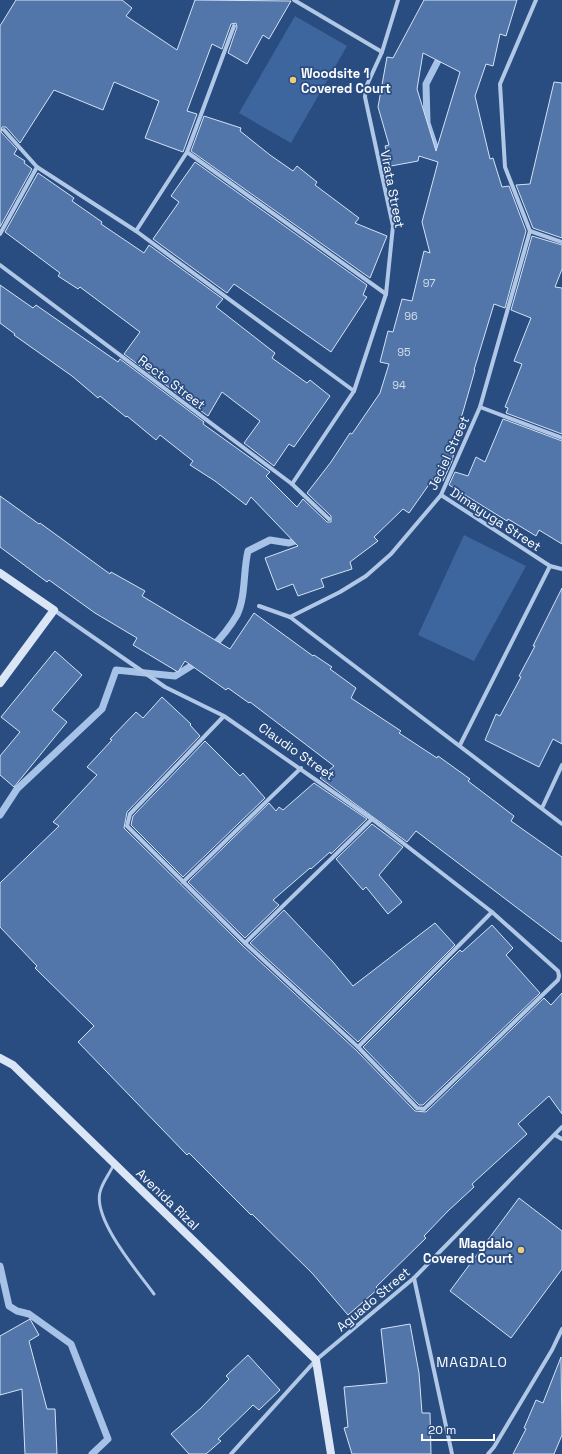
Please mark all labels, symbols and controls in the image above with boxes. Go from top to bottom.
place label: Woodsite 1 Covered Court [301,65,391,97]
marker: Woodsite 1 Covered Court [288,75,298,85]
street label: Virata Street [377,148,408,230]
house number: 97 [423,276,435,290]
house number: 96 [404,309,418,323]
house number: 95 [397,345,411,359]
street label: Recto Street [135,351,209,413]
house number: 94 [392,378,406,392]
street label: Jeciel Street [424,413,473,493]
street label: Dimayuga Street [447,484,544,555]
street label: Claudio Street [255,719,338,784]
street label: Avenida Rizal [132,1165,203,1234]
place label: Magdalo Covered Court [423,1235,513,1267]
marker: Magdalo Covered Court [516,1245,526,1255]
street label: Aguado Street [333,1264,414,1335]
district label: MAGDALO [436,1353,508,1371]
scale bar [422,1416,494,1442]
text: 20 m [428,1422,456,1438]

